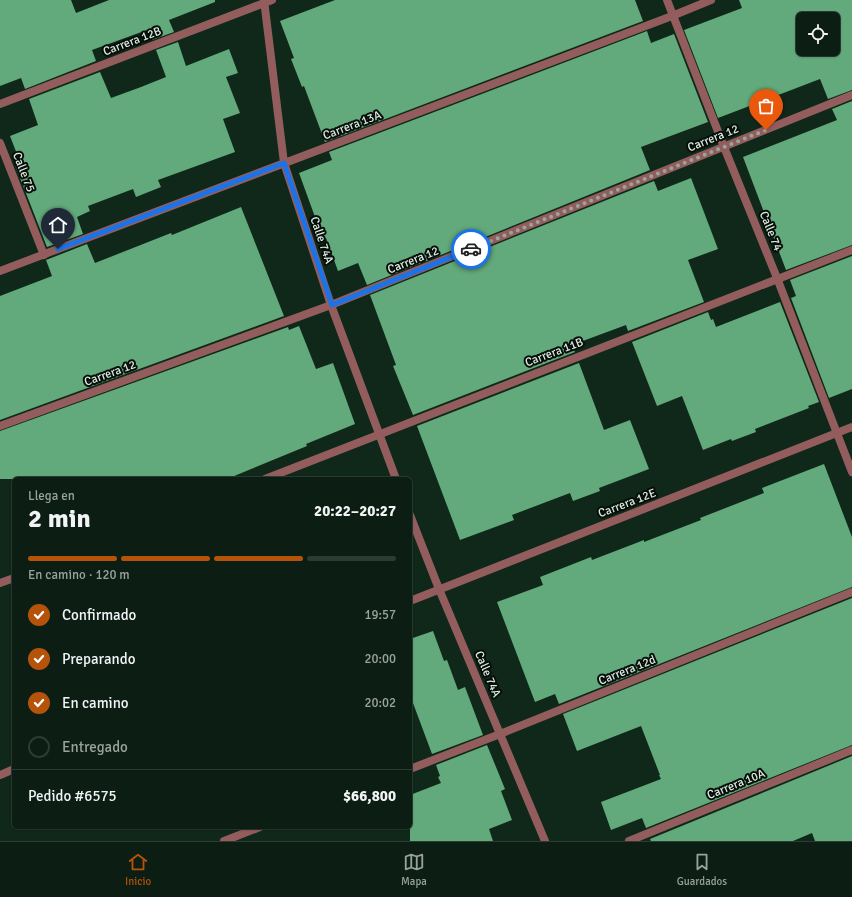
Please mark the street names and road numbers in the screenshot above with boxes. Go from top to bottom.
street label: Carrera 12B [101,24,163,59]
street label: Carrera 13A [321,107,384,143]
street label: Carrera 12 [685,121,741,156]
street label: Calle 75 [9,150,38,194]
street label: Calle 74 [756,209,785,254]
street label: Calle 74A [306,215,337,266]
street label: Carrera 12 [385,243,441,278]
street label: Carrera 11B [523,335,585,370]
street label: Carrera 12 [82,357,138,390]
street label: Carrera 12E [596,486,658,521]
street label: Calle 74A [471,649,504,700]
street label: Carrera 12d [596,652,658,689]
street label: Carrera 10A [705,766,768,803]

